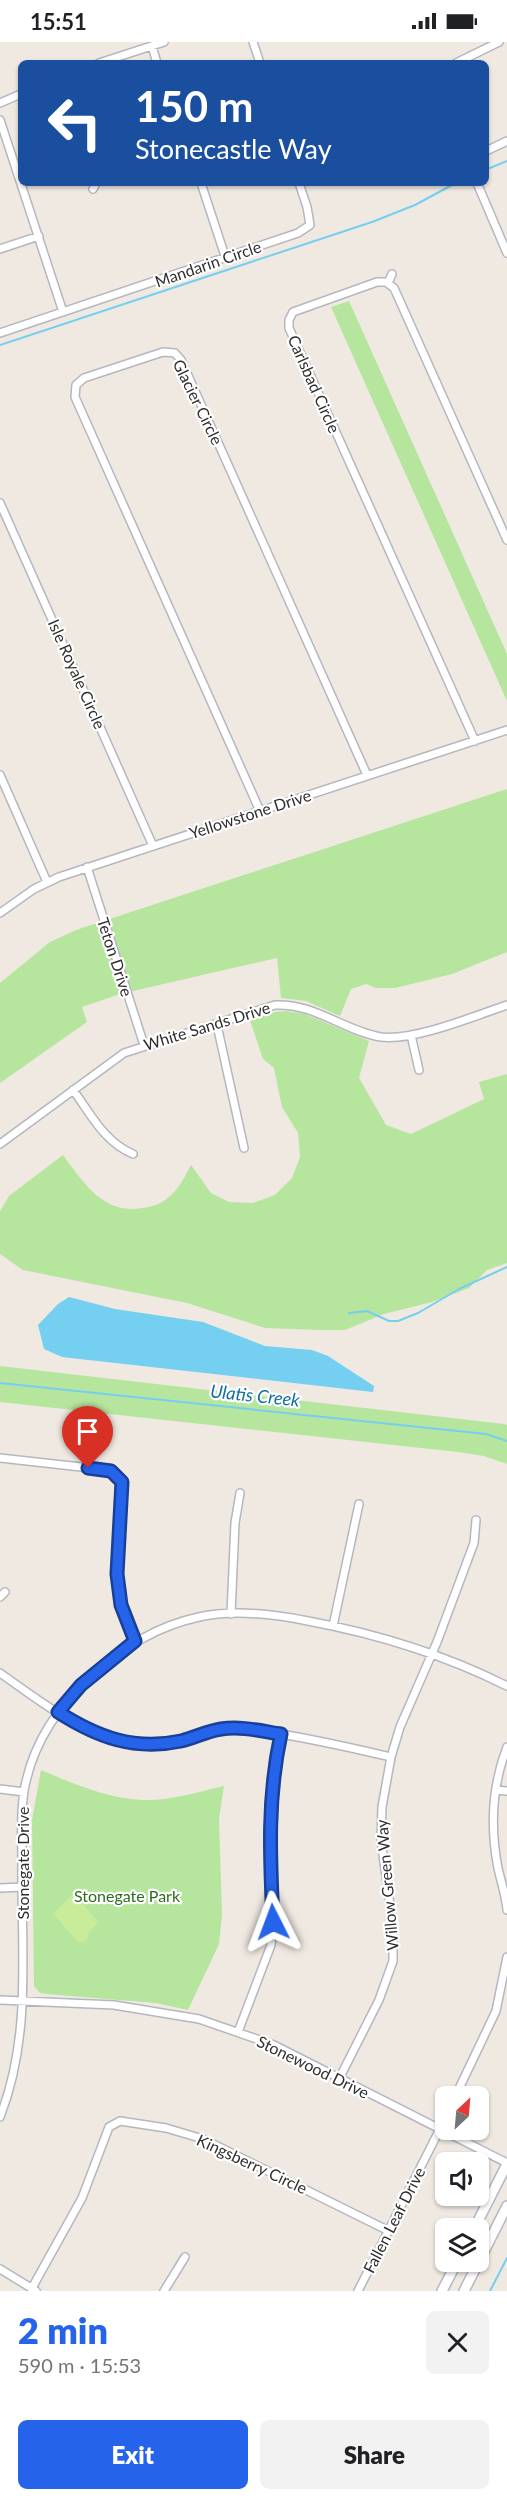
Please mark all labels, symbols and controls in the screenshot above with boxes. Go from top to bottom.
text: 15:51 [30,8,87,35]
text: 150 m [135,81,253,131]
icon: left [36,84,114,162]
text: Stonecastle Way [135,132,332,165]
street label: Mandarin Circle [152,236,263,291]
street label: Carlsbad Circle [284,332,344,436]
street label: Glacier Circle [170,356,227,448]
street label: Isle Royale Circle [45,616,110,732]
street label: Yellowstone Drive [187,785,313,842]
street label: Teton Drive [94,915,137,999]
street label: White Sands Drive [141,997,272,1054]
water label: Ulatis Creek [209,1379,301,1411]
pin [62,1406,113,1468]
icon: arrive [71,1415,104,1448]
street label: Stonegate Drive [13,1806,32,1920]
street label: Willow Green Way [371,1818,402,1951]
park label: Stonegate Park [74,1886,181,1905]
position arrow [241,1890,305,1954]
street label: Stonewood Drive [254,2031,372,2102]
north arrow [435,2086,489,2140]
map controls [435,2086,489,2272]
street label: Kingsberry Circle [194,2130,310,2197]
button: sound [435,2152,489,2206]
street label: Fallen Leaf Drive [359,2164,428,2276]
button: layers [435,2218,489,2272]
text: 2 min [18,2308,108,2352]
button: close [426,2311,489,2374]
text: 590 m · 15:53 [18,2353,141,2377]
button: Exit [18,2420,248,2489]
button: Share [260,2420,489,2489]

